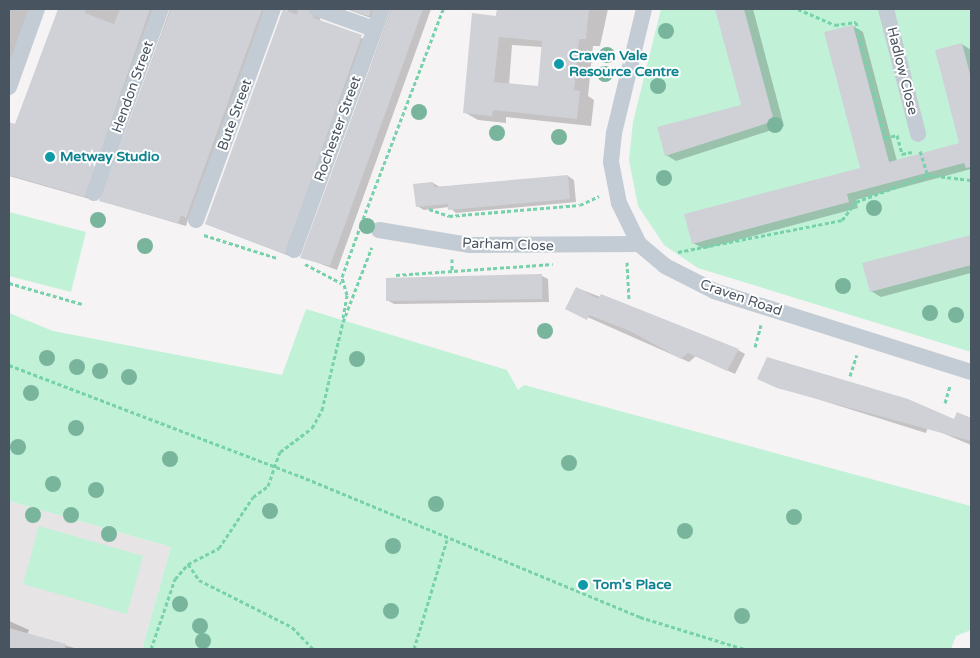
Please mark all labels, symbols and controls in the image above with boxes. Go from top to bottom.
street label: Hadlow Close [883,25,921,117]
street label: Hendon Street [109,39,157,135]
place label: Craven Vale Resource Centre [569,48,679,80]
marker: Craven Vale Resource Centre [553,58,565,70]
street label: Rochester Street [311,74,365,184]
street label: Bute Street [214,77,256,153]
place label: Metway Studio [60,149,159,165]
marker: Metway Studio [44,151,56,163]
street label: Parham Close [462,235,554,255]
street label: Craven Road [698,276,784,320]
place label: Tom's Place [593,577,671,593]
marker: Tom's Place [577,579,589,591]

